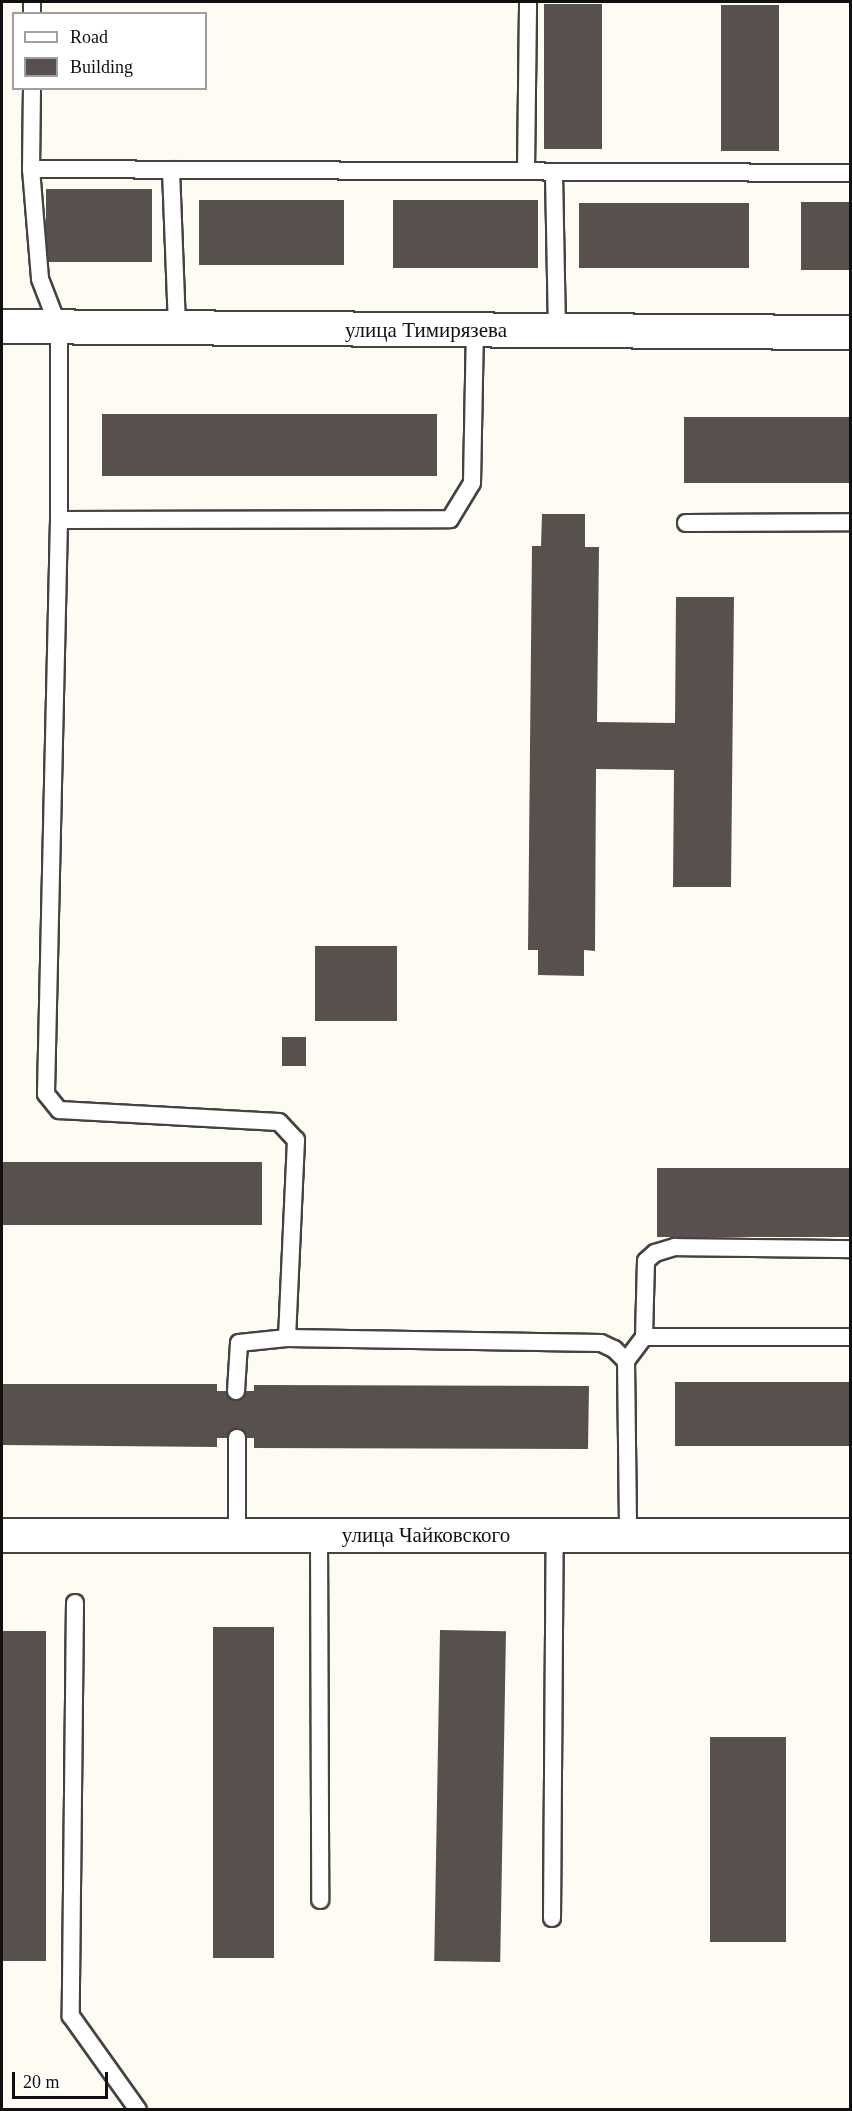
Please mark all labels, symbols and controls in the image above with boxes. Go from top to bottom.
legend [12,12,207,90]
text: Road [70,27,108,47]
text: Building [70,57,133,77]
street label: улица Тимирязева [345,317,507,343]
street label: улица Чайковского [342,1522,510,1548]
scale bar [15,2060,111,2098]
text: 20 m [23,2072,60,2092]

